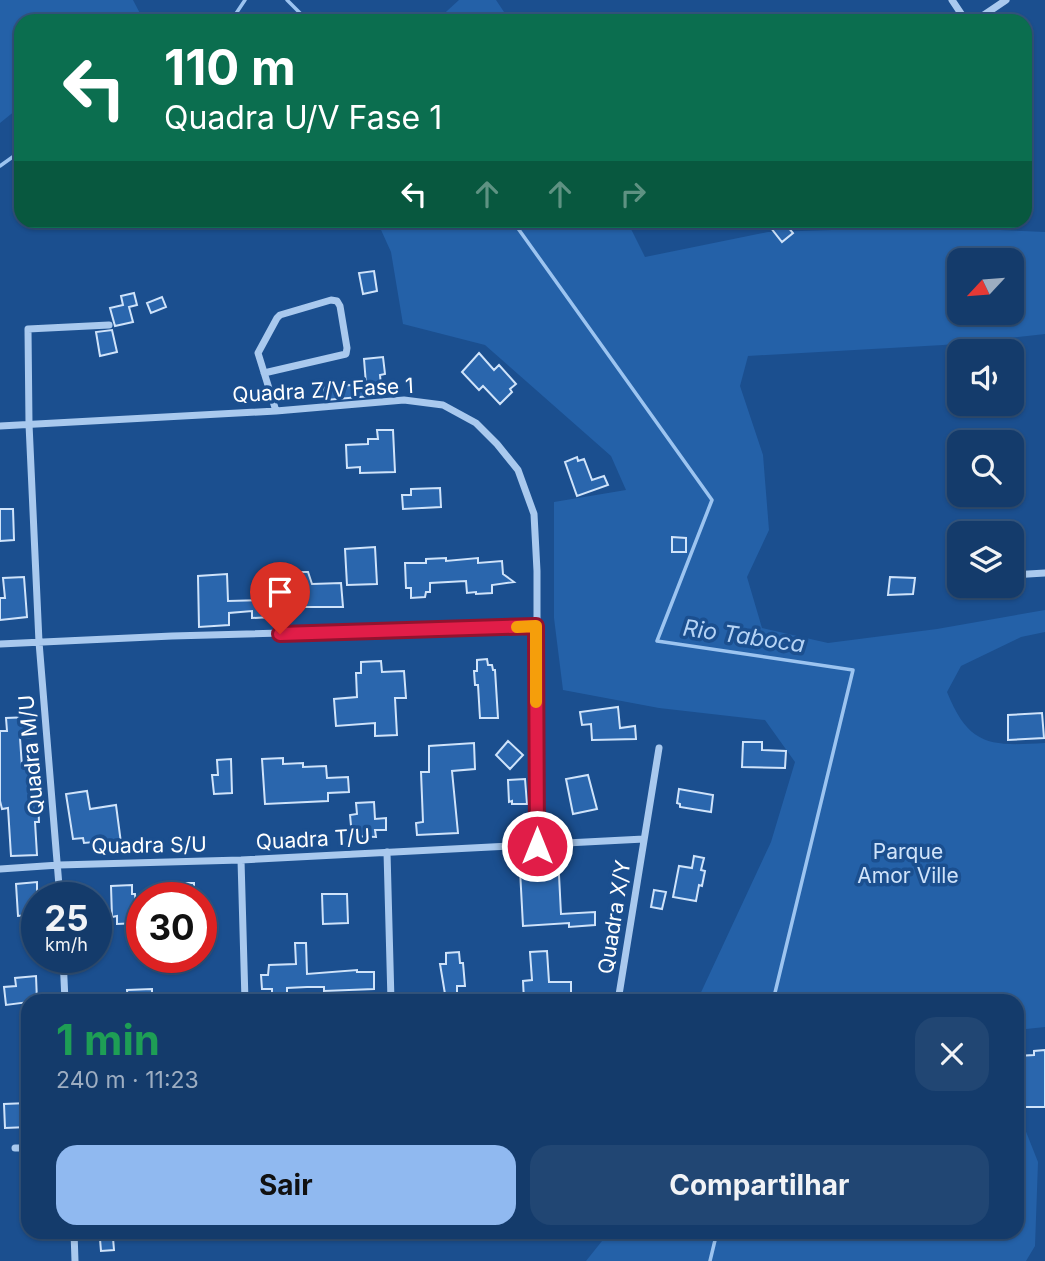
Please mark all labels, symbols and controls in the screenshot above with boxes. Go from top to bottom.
text: 110 m [164,38,296,97]
icon: left [49,42,140,133]
text: Quadra U/V Fase 1 [164,98,442,137]
icon: left [395,175,433,213]
icon: ahead [468,175,506,213]
icon: ahead [541,175,579,213]
icon: right [614,175,652,213]
north arrow [947,248,1024,326]
map controls [947,248,1024,598]
button: sound [947,339,1024,416]
street label: Quadra Z/V Fase 1 [232,373,414,407]
button: search [947,430,1024,507]
button: layers [947,521,1024,598]
pin [250,562,310,634]
icon: arrive [261,573,299,611]
water label: Rio Taboca [681,614,807,658]
street label: Quadra M/U [13,694,49,816]
position arrow [500,809,574,883]
street label: Quadra T/U [255,824,371,854]
street label: Quadra S/U [91,831,207,859]
park label: Parque Amor Ville [857,839,959,888]
street label: Quadra X/Y [593,858,635,976]
speed limit sign: 30 [126,882,217,973]
text: 25 [44,897,89,939]
text: km/h [45,934,88,955]
text: 1 min [56,1014,160,1065]
button: close [915,1017,989,1091]
text: 240 m · 11:23 [56,1066,199,1094]
button: Sair [56,1145,516,1225]
button: Compartilhar [530,1145,989,1225]

